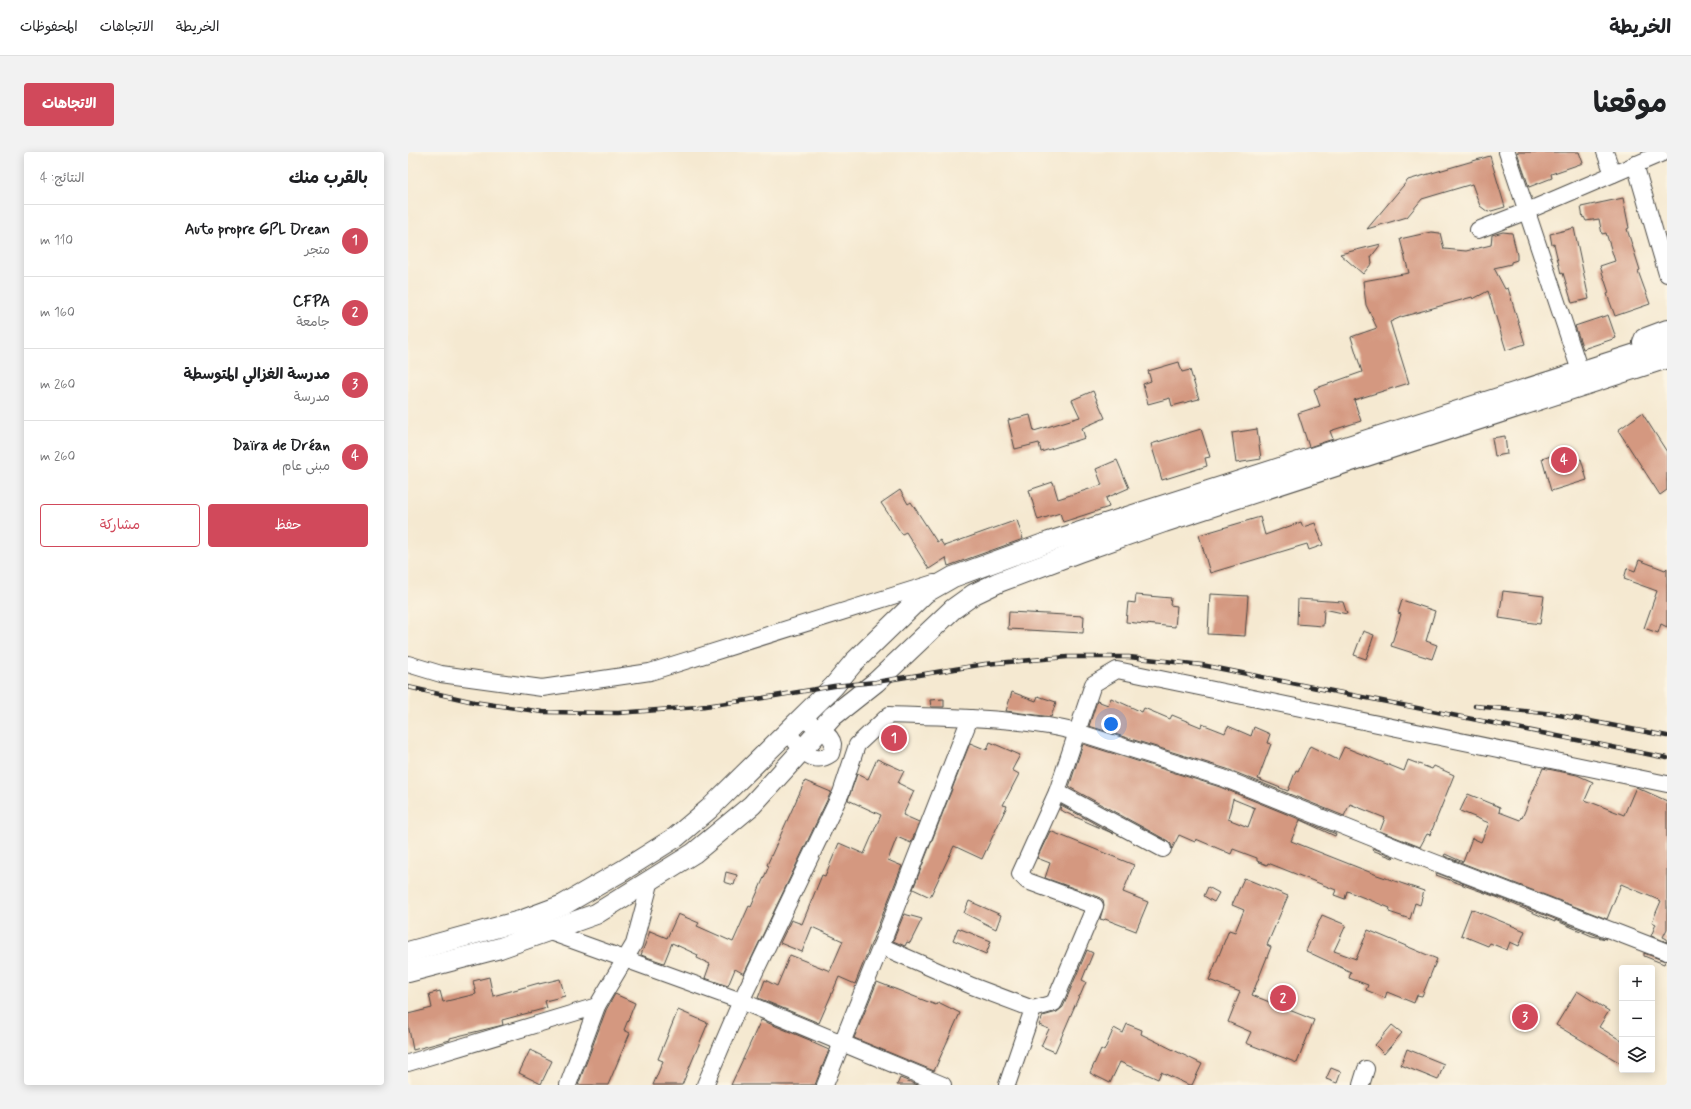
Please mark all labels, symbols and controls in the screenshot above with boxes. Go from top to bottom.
text: الخريطة [1609,15,1671,40]
text: المحفوظات [20,18,78,36]
text: الاتجاهات [100,18,154,36]
text: الخريطة [176,18,219,36]
button: الاتجاهات [24,83,114,126]
text: موقعنا [1593,86,1667,123]
text: بالقرب منك [289,167,368,189]
text: النتائج: 4 [40,170,85,187]
text: Auto propre GPL Drean [185,220,330,240]
text: 110 m [40,232,73,249]
text: 1 [352,232,358,249]
text: متجر [305,242,330,259]
text: CFPA [293,292,330,312]
text: 160 m [40,304,75,321]
text: 2 [352,304,358,321]
text: جامعة [296,314,330,331]
text: مدرسة الغزالي المتوسطة [183,365,330,385]
text: 260 m [40,376,75,393]
text: 3 [352,376,358,393]
text: مدرسة [294,389,330,406]
text: Daïra de Dréan [232,436,330,456]
pin: 4 [1551,445,1577,475]
text: 260 m [40,448,75,465]
text: 4 [351,448,359,465]
text: مبنى عام [282,458,330,475]
button: مشاركة [40,504,200,547]
button: حفظ [208,504,368,547]
your location [1101,714,1121,734]
pin: 1 [881,723,907,753]
map controls [1619,965,1655,1073]
button: + [1619,965,1655,1001]
pin: 2 [1270,983,1296,1013]
button: − [1619,1001,1655,1037]
pin: 3 [1512,1002,1538,1032]
button: layers [1619,1037,1655,1073]

